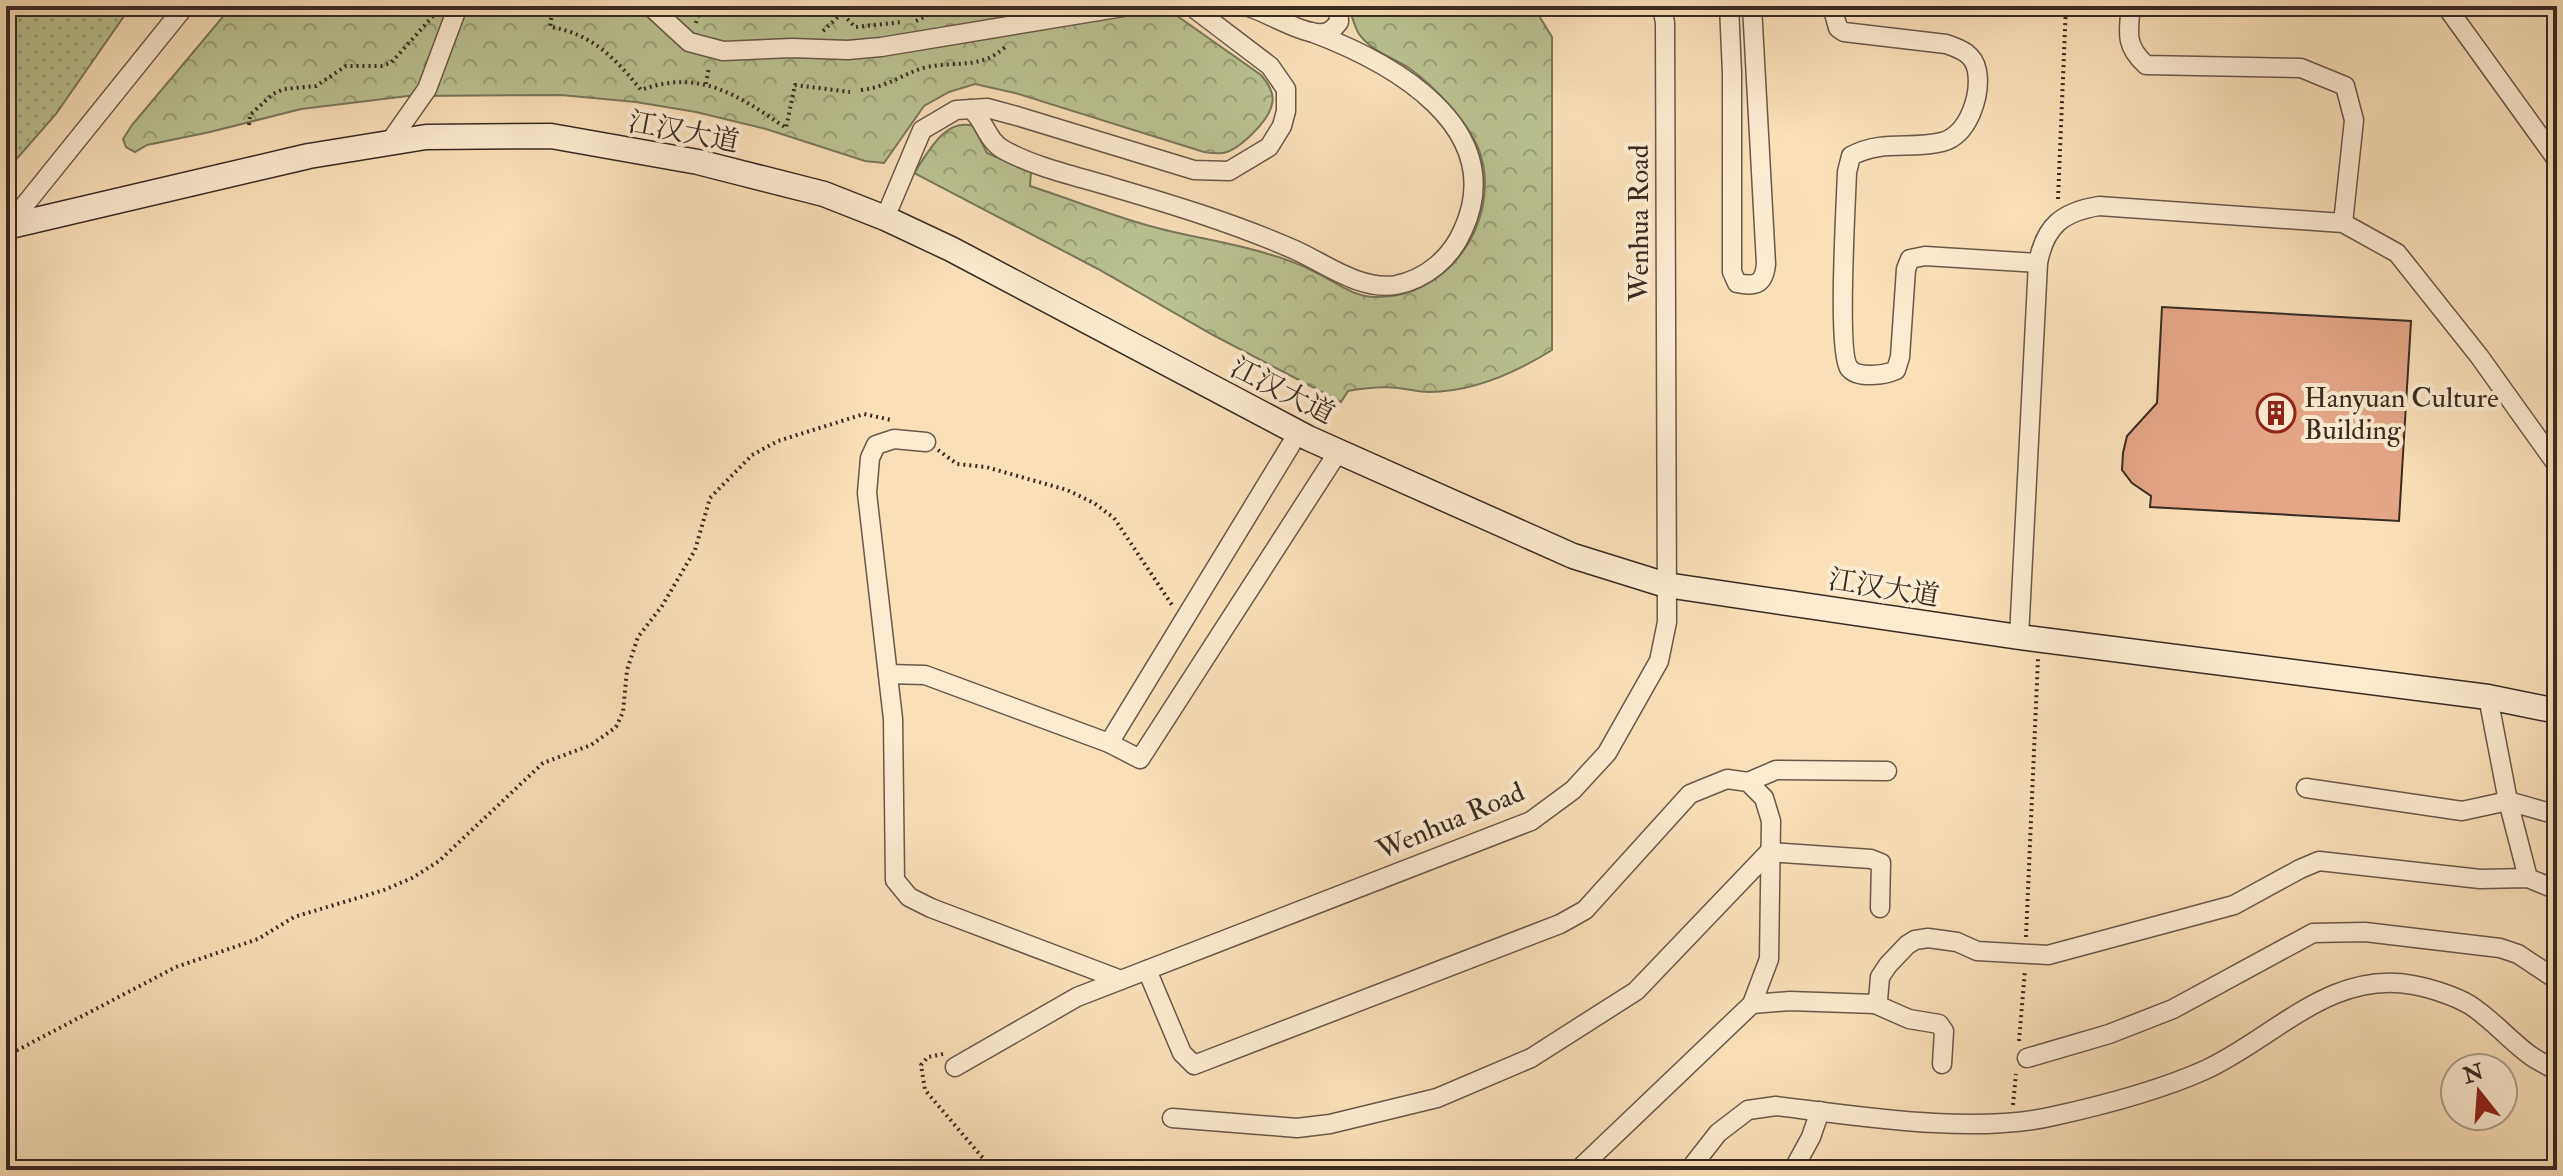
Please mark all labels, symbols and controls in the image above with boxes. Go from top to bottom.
street label: 江汉大道 [625,105,742,160]
street label: Wenhua Road [1622,144,1657,303]
street label: 江汉大道 [1224,350,1340,432]
place label: Hanyuan Culture Building [2304,381,2499,448]
building icon: Hanyuan Culture Building [2255,392,2297,434]
street label: 江汉大道 [1826,562,1942,615]
street label: Wenhua Road [1371,775,1530,869]
north arrow [2439,1052,2519,1132]
text: N [2459,1057,2487,1090]

